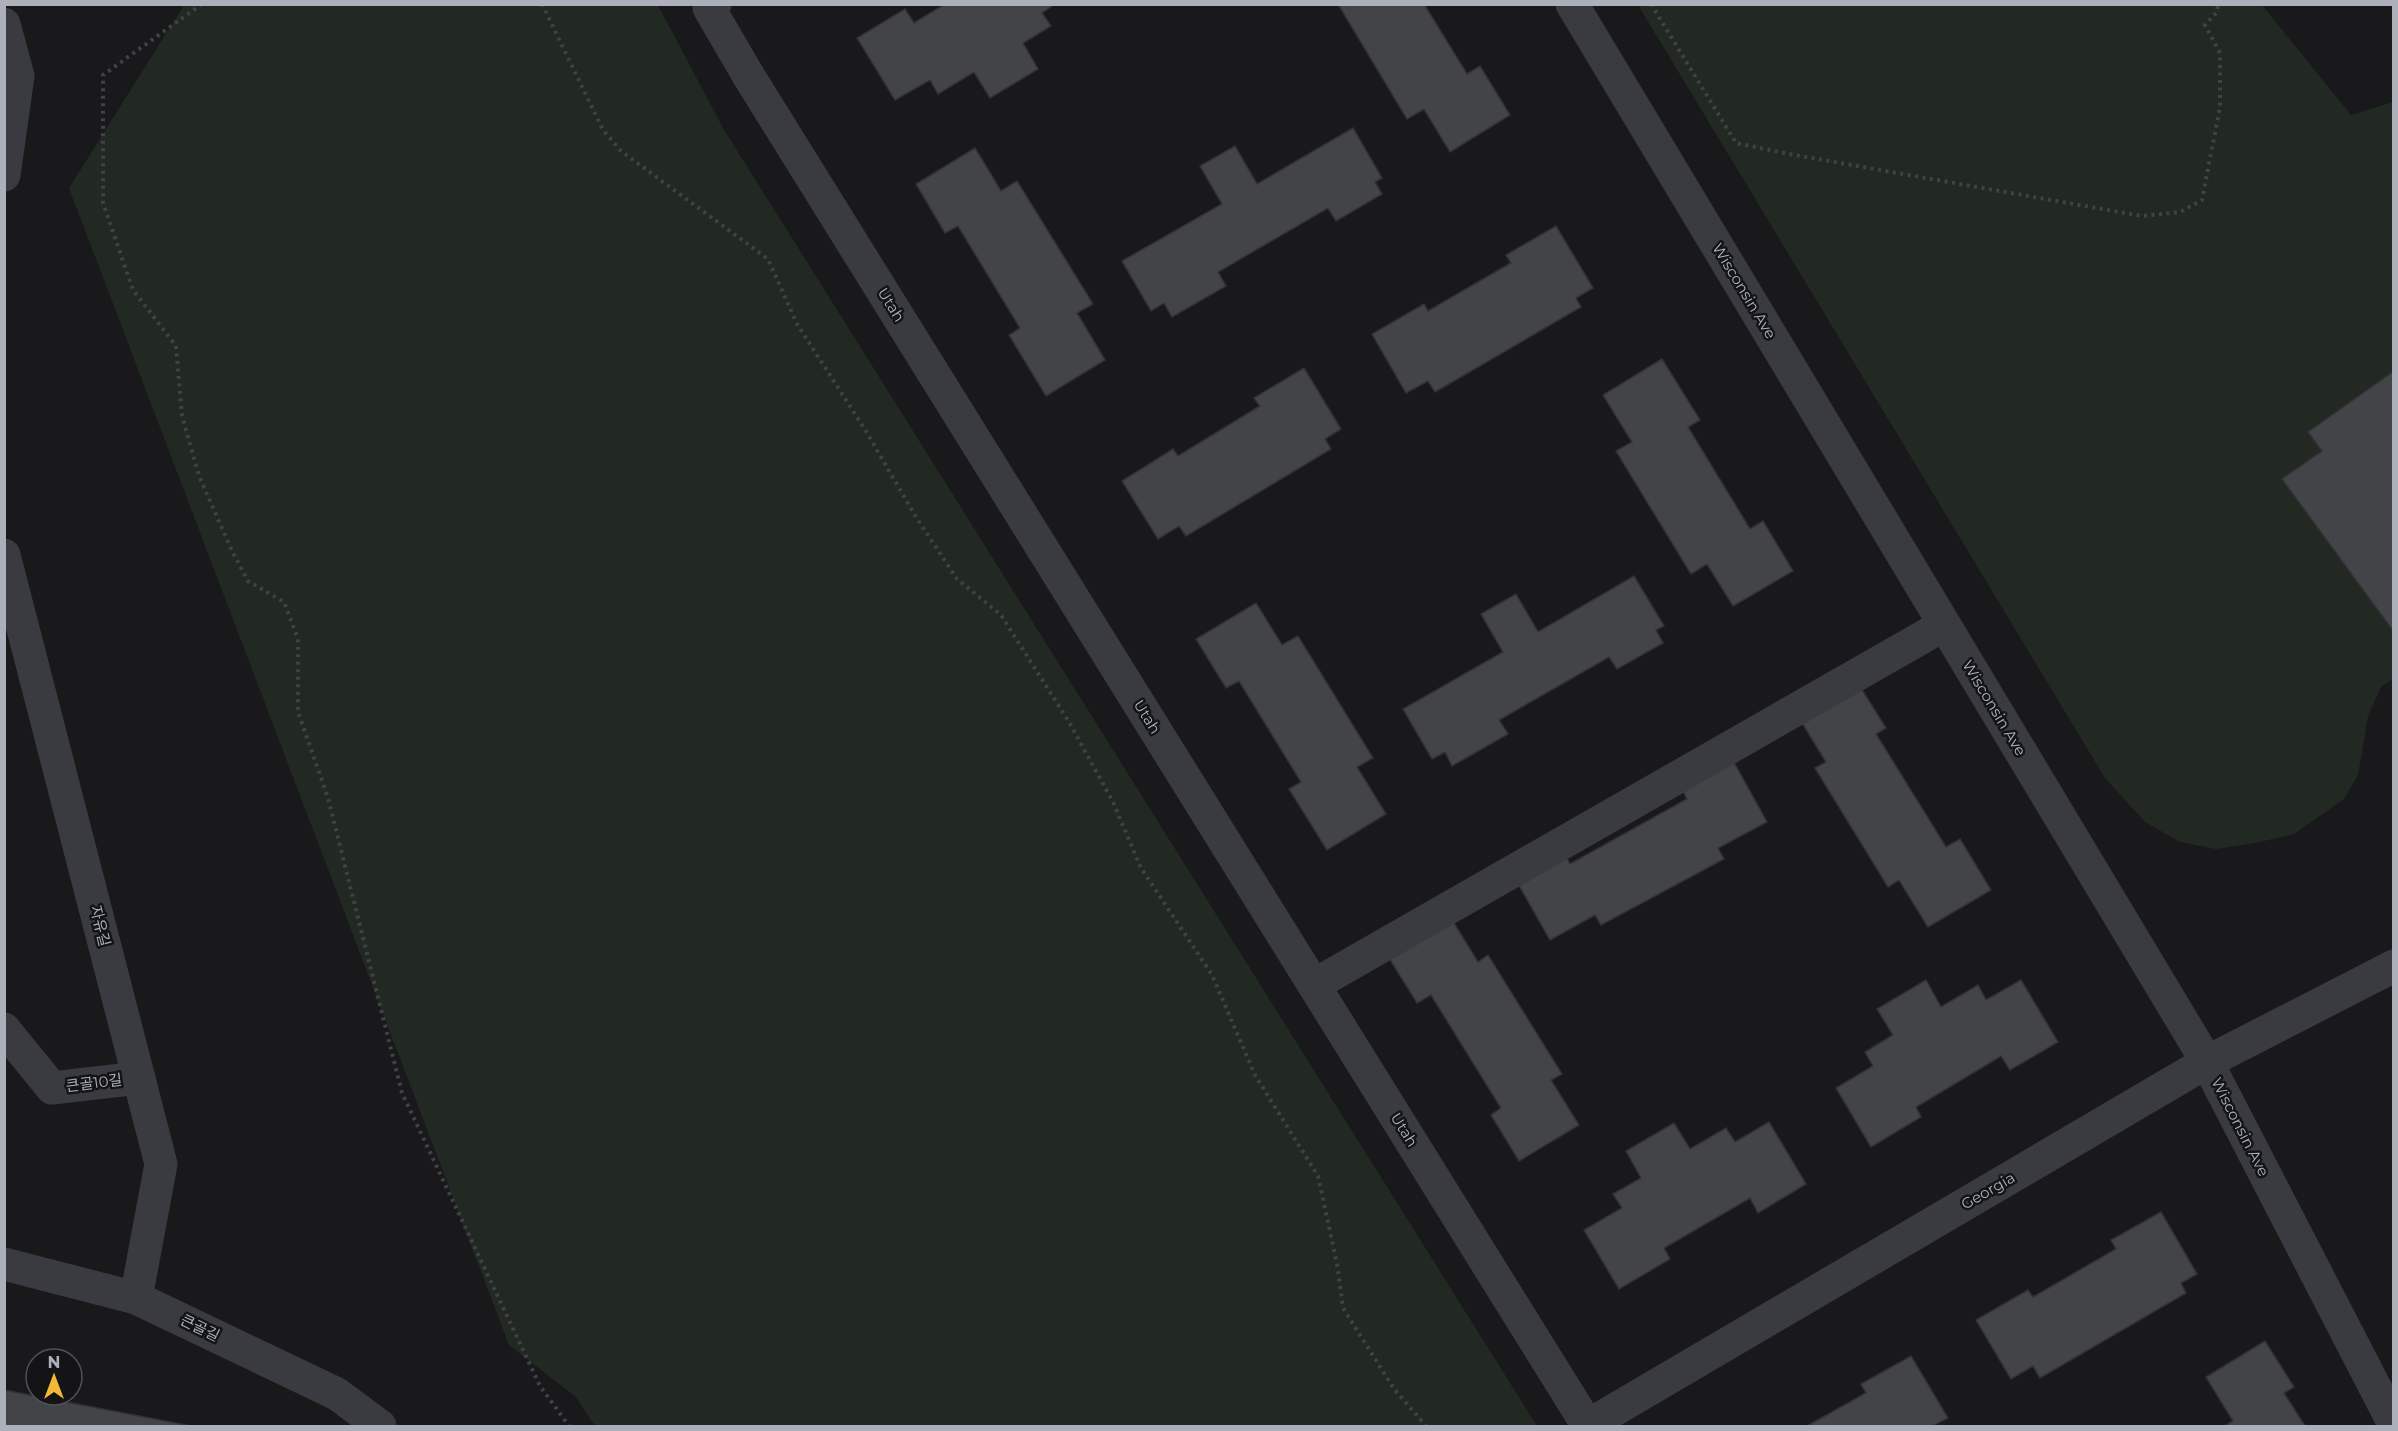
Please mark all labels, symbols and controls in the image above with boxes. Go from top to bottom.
street label: Wisconsin Ave [1708,239,1780,342]
street label: Utah [874,284,909,325]
street label: Wisconsin Ave [1958,656,2030,759]
street label: Utah [1130,696,1165,737]
street label: 자유길 [86,903,115,948]
street label: 큰골10길 [65,1070,123,1095]
street label: Wisconsin Ave [2207,1074,2274,1179]
street label: Utah [1387,1109,1422,1150]
street label: Georgia [1957,1168,2018,1214]
street label: 큰골길 [177,1310,223,1345]
north arrow [24,1347,84,1407]
text: N [48,1353,60,1372]

